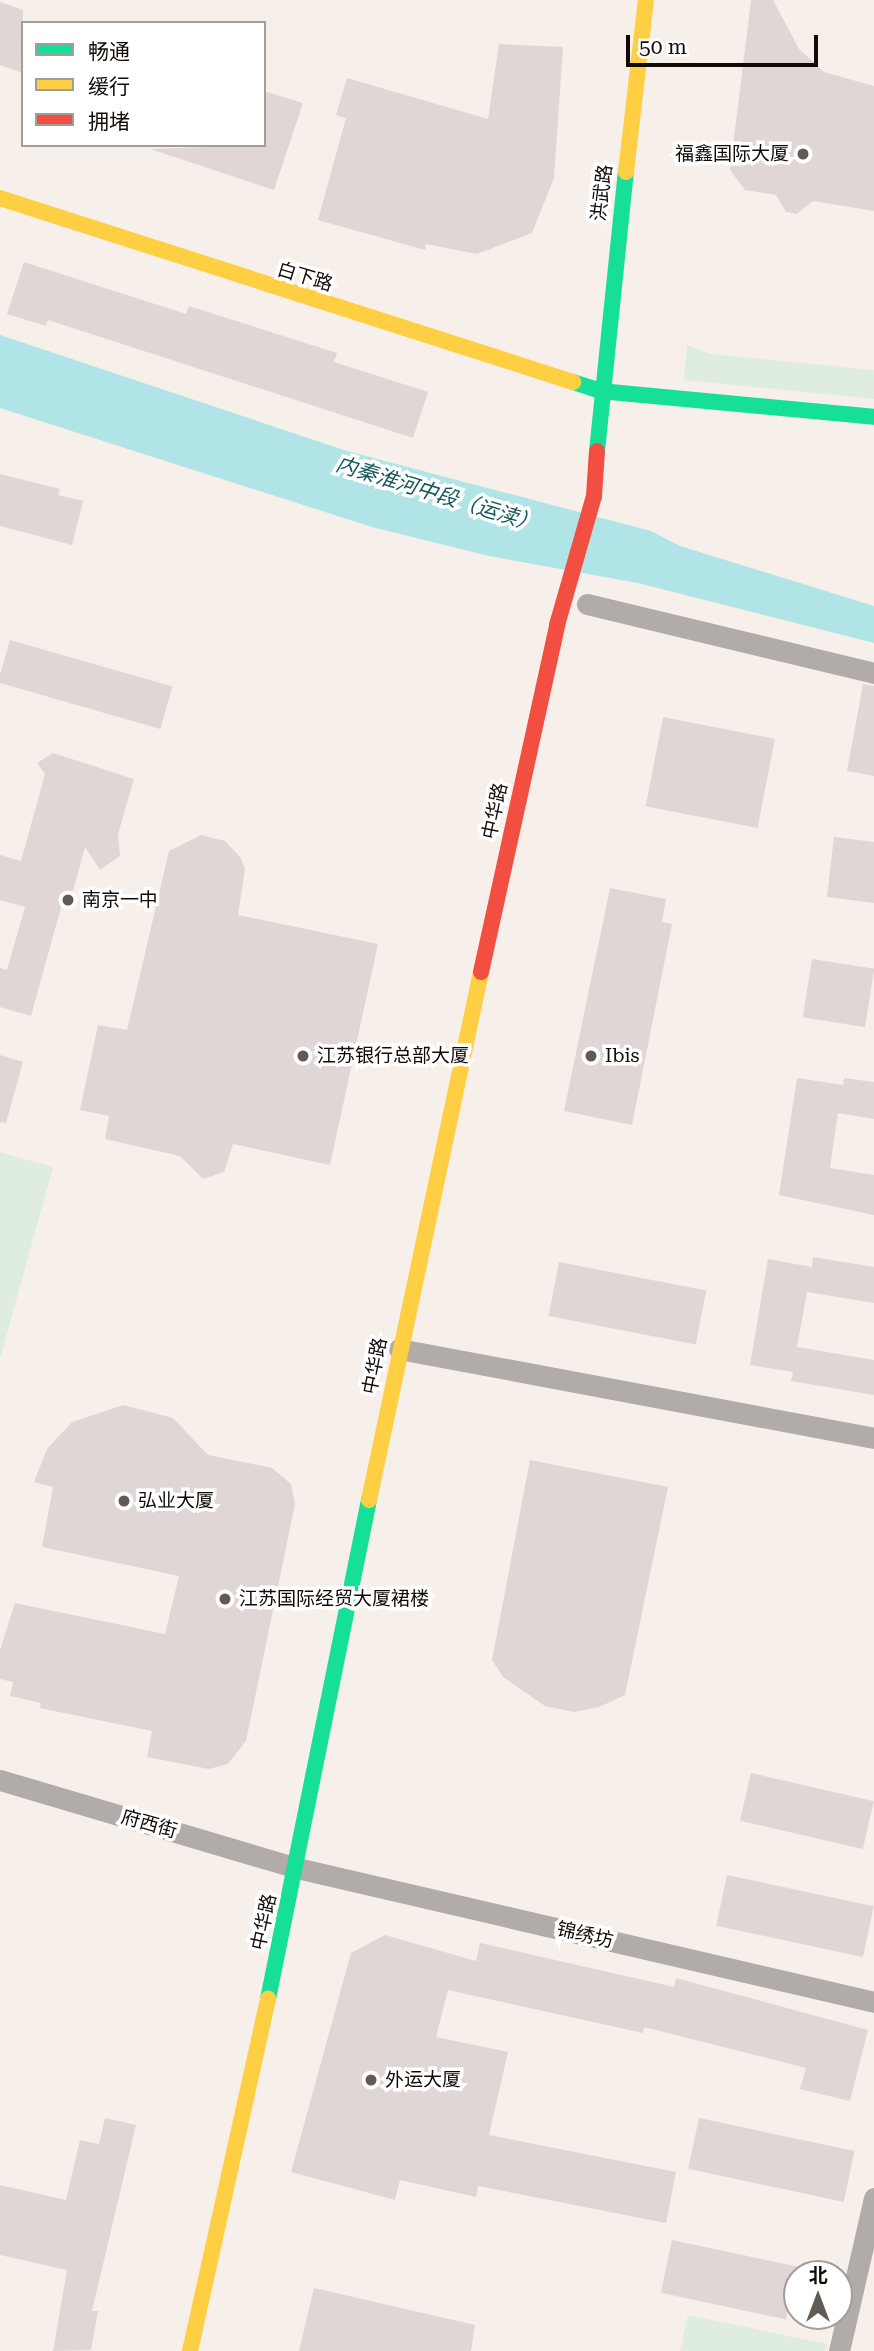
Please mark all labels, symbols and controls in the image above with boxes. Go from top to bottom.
legend [21,21,266,147]
scale bar [629,21,822,65]
text: 50 m [639,35,687,59]
text: 畅通 [88,40,130,64]
text: 缓行 [88,75,130,99]
text: 拥堵 [88,110,130,134]
place label: 福鑫国际大厦 [675,143,789,165]
marker: 福鑫国际大厦 [795,146,811,162]
street label: 洪武路 [587,163,617,223]
street label: 白下路 [274,258,336,296]
water label: 内秦淮河中段（运渎） [333,451,541,537]
street label: 中华路 [478,781,512,841]
place label: 南京一中 [82,889,158,911]
marker: 南京一中 [60,892,76,908]
place label: 江苏银行总部大厦 [317,1045,469,1067]
place label: Ibis [605,1045,640,1067]
marker: 江苏银行总部大厦 [295,1048,311,1064]
marker: Ibis [583,1048,599,1064]
street label: 中华路 [358,1336,392,1396]
place label: 弘业大厦 [138,1490,214,1512]
marker: 弘业大厦 [116,1493,132,1509]
place label: 江苏国际经贸大厦裙楼 [239,1588,429,1610]
marker: 江苏国际经贸大厦裙楼 [217,1591,233,1607]
street label: 府西街 [118,1805,180,1843]
street label: 中华路 [247,1892,281,1952]
street label: 锦绣坊 [555,1917,615,1953]
place label: 外运大厦 [385,2069,461,2091]
marker: 外运大厦 [363,2072,379,2088]
north arrow [783,2260,853,2330]
text: 北 [808,2264,828,2287]

